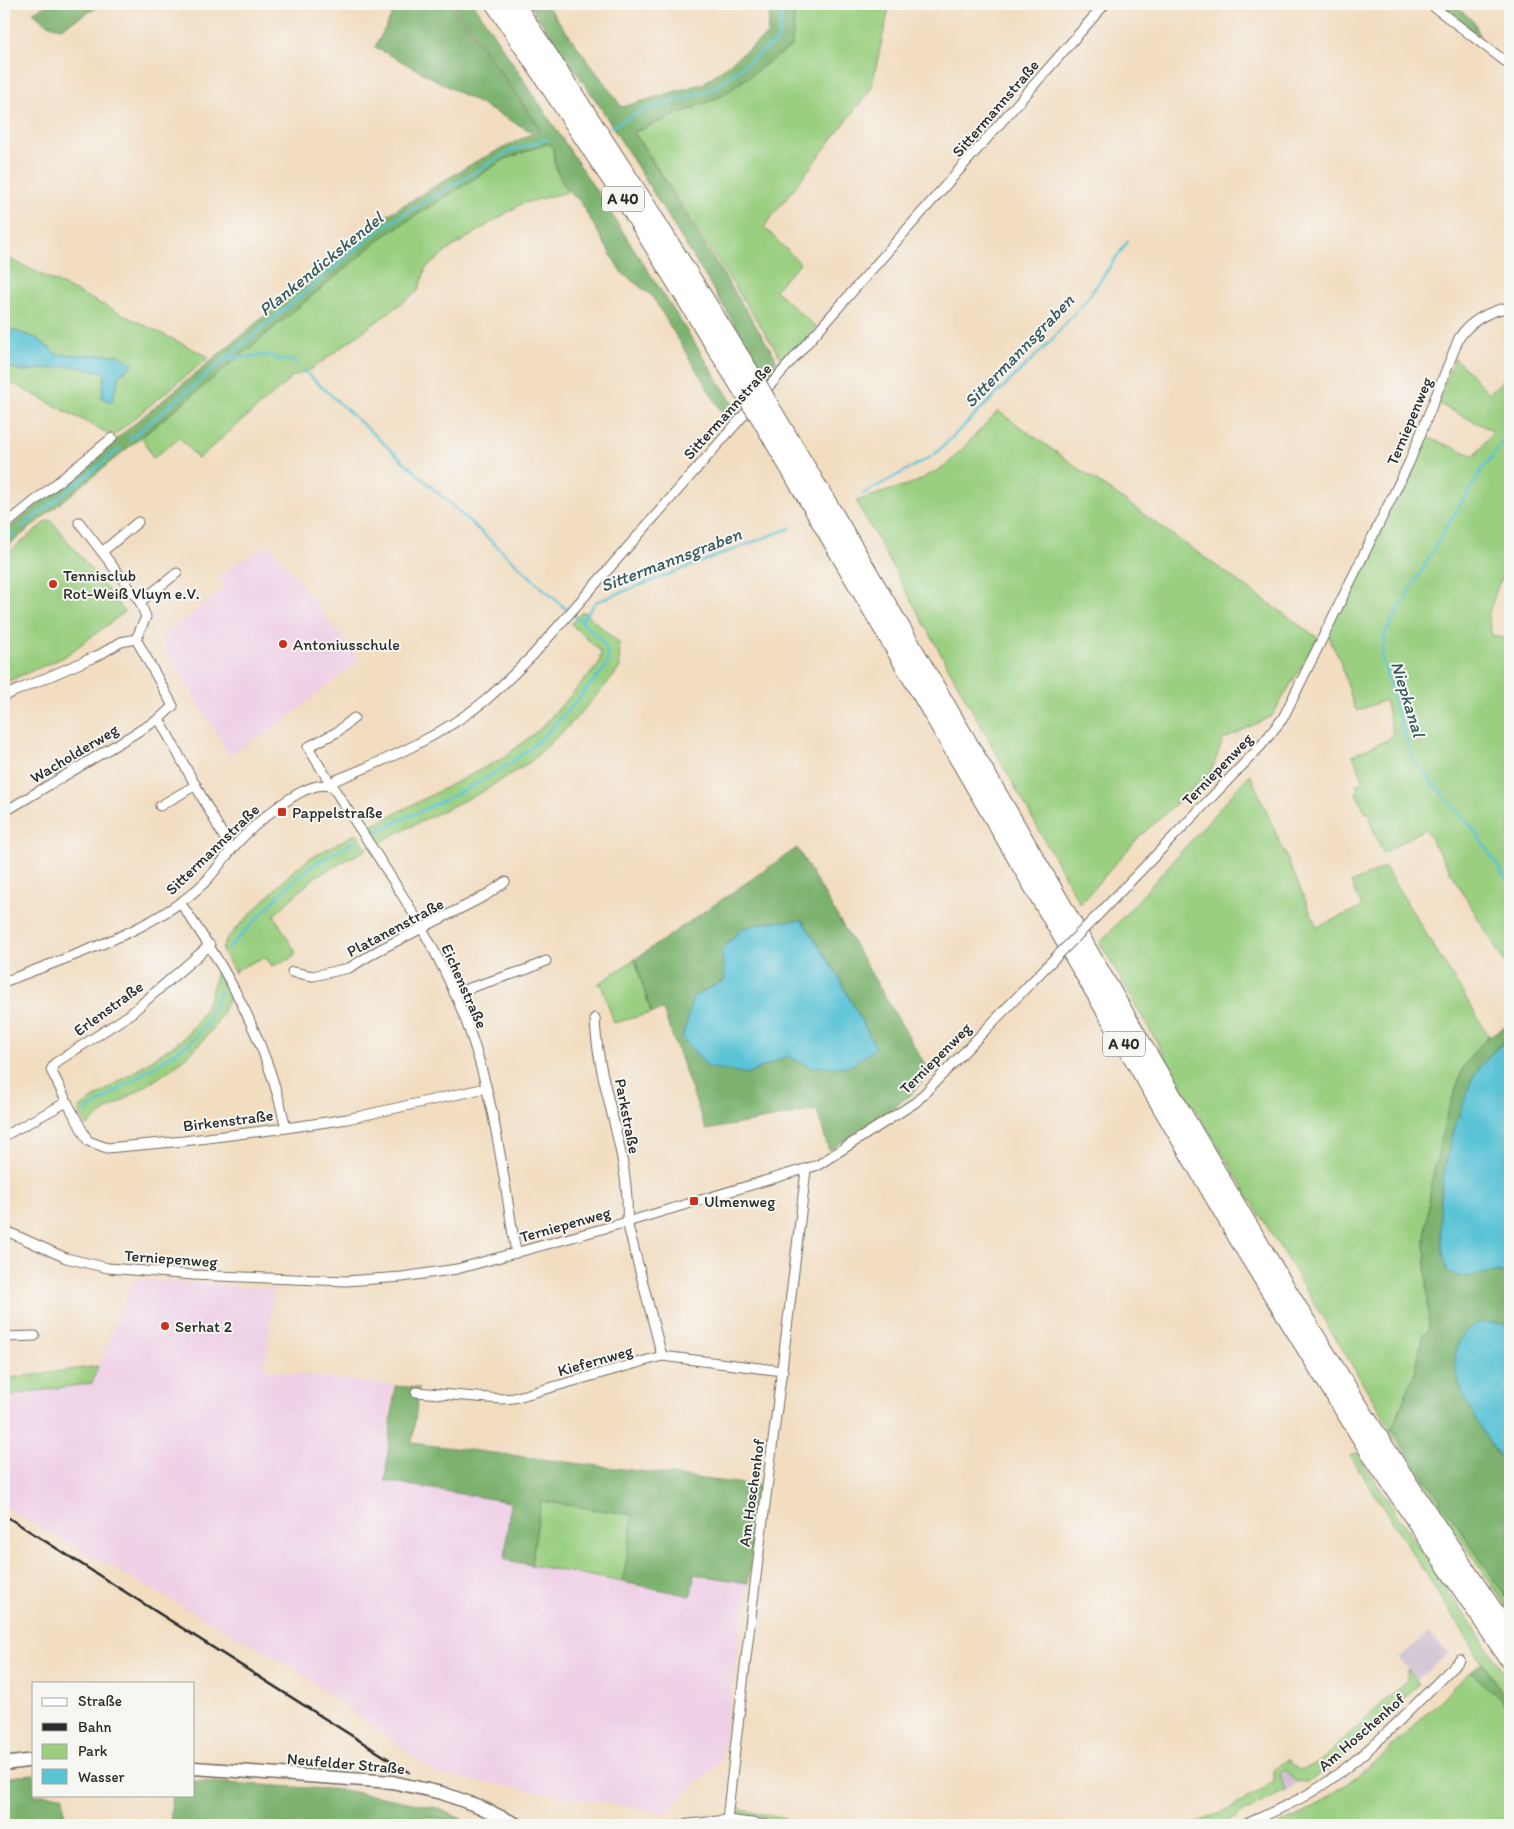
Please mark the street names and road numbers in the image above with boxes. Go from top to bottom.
street label: Sittermannstraße [948,56,1043,161]
road number: A 40 [602,186,644,212]
street label: Sittermannstraße [679,359,776,463]
street label: Terniepenweg [1382,374,1437,468]
street label: Wacholderweg [27,719,122,787]
street label: Terniepenweg [1178,729,1257,810]
street label: Sittermannstraße [162,800,263,899]
street label: Platanenstraße [344,894,447,961]
street label: Eichenstraße [437,941,492,1031]
street label: Erlenstraße [70,977,147,1040]
street label: Terniepenweg [896,1018,976,1098]
road number: A 40 [1103,1032,1145,1056]
street label: Parkstraße [611,1077,644,1156]
street label: Birkenstraße [182,1106,274,1135]
street label: Terniepenweg [518,1202,613,1247]
street label: Terniepenweg [124,1246,219,1271]
street label: Kiefernweg [555,1340,636,1380]
street label: Am Hoschenhof [735,1437,769,1548]
street label: Am Hoschenhof [1314,1689,1409,1775]
street label: Neufelder Straße [286,1749,406,1778]

